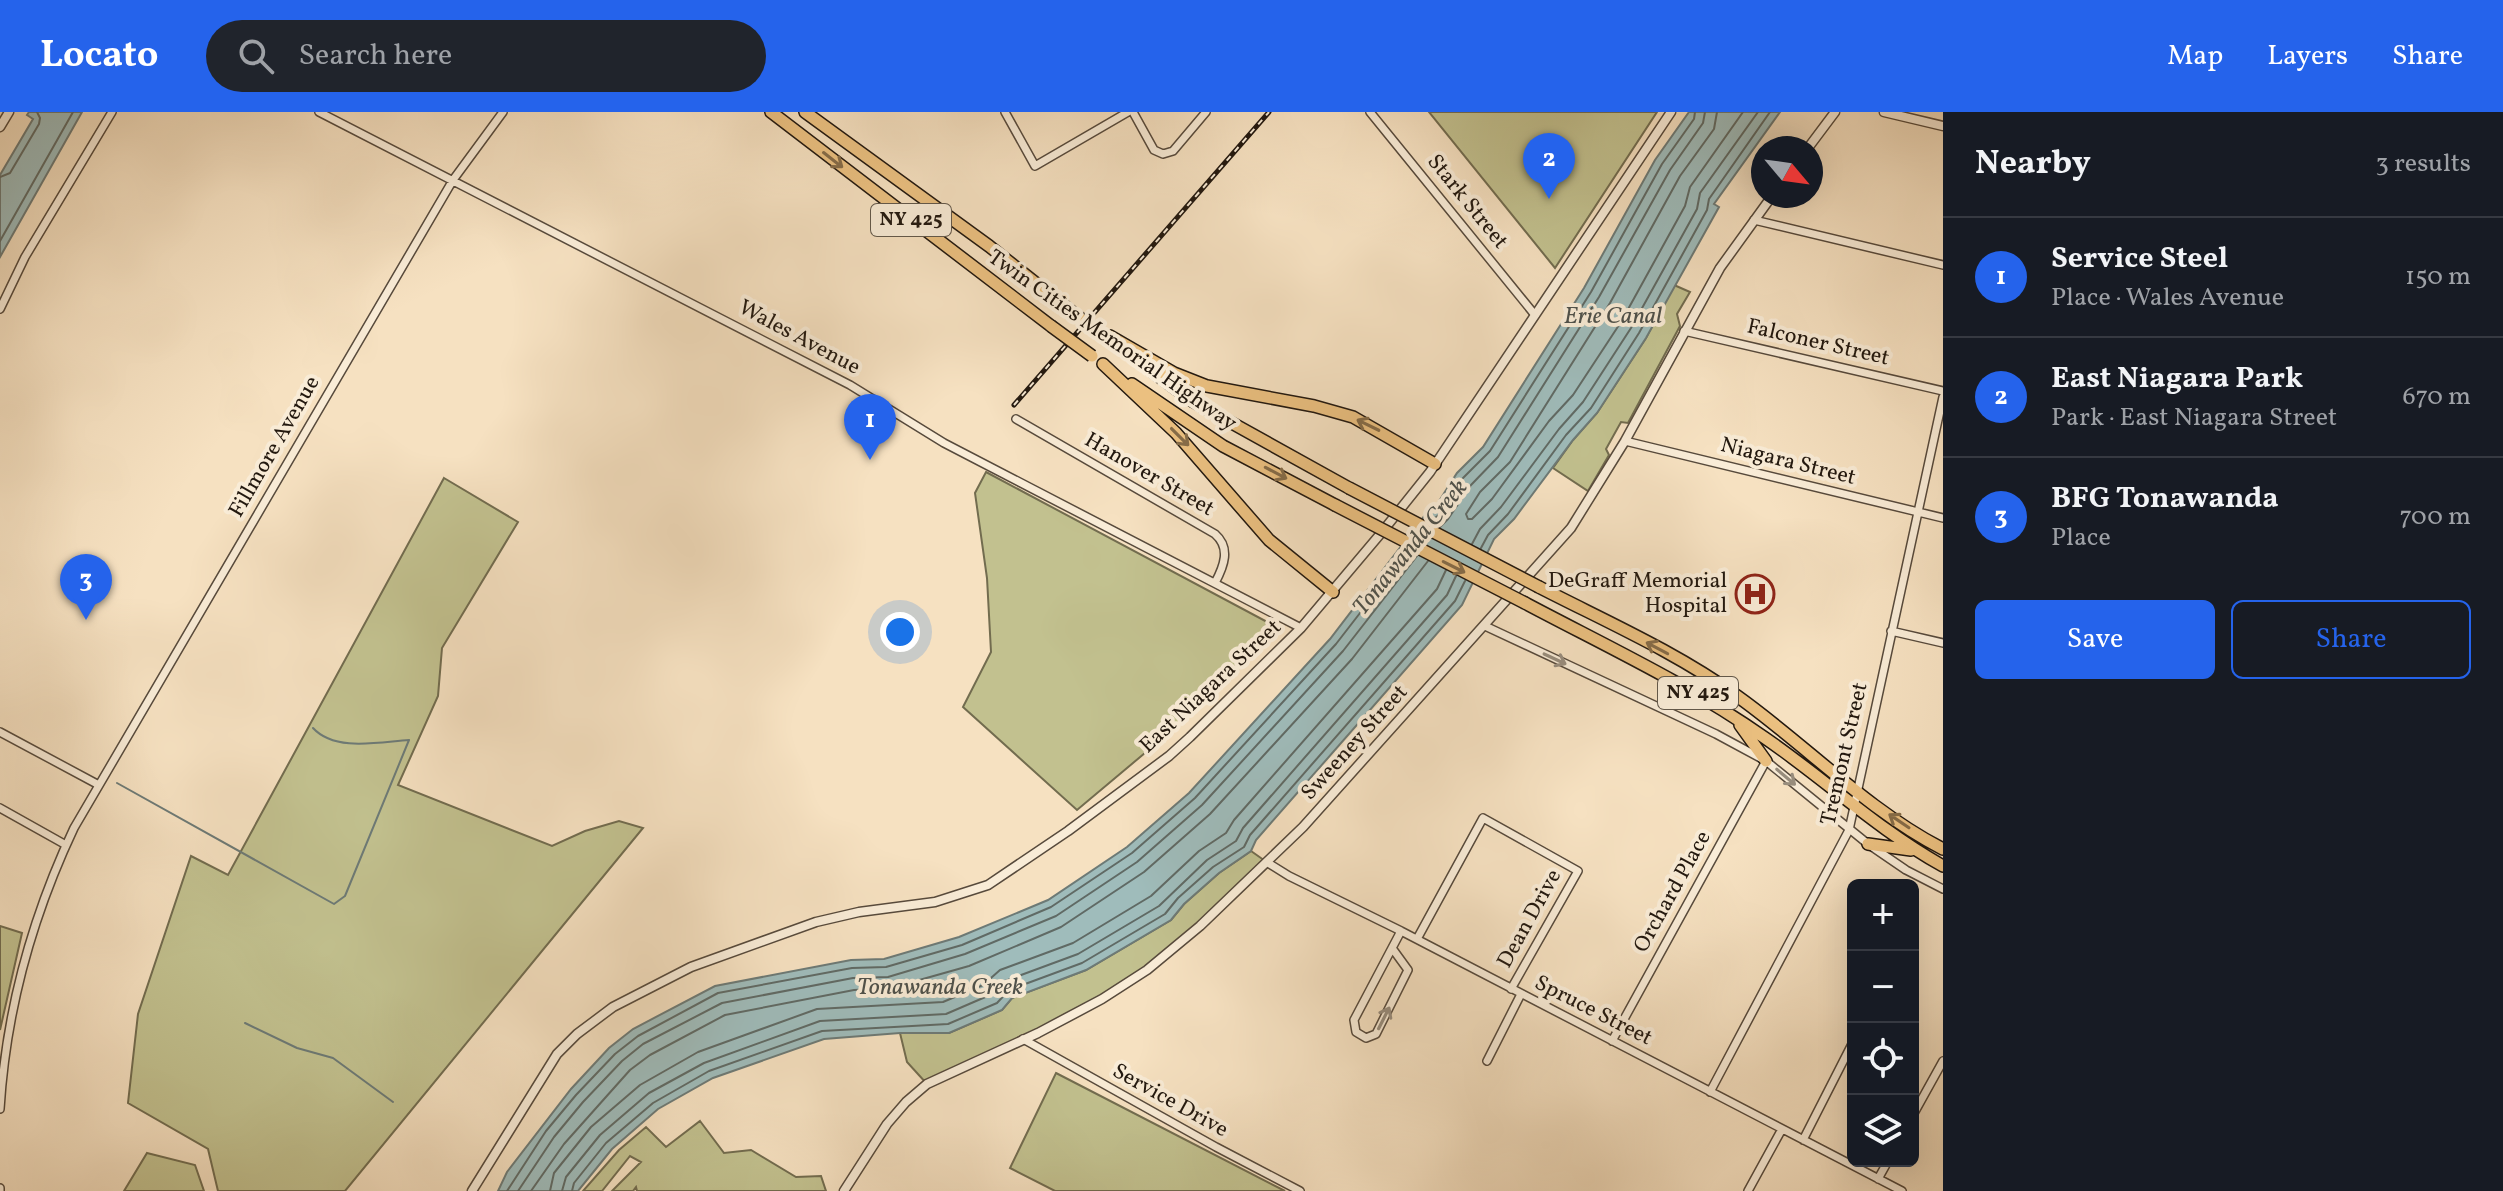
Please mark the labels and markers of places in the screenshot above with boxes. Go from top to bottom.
pin: 2 [1523,133,1575,199]
pin: 1 [844,394,896,460]
pin: 3 [60,554,112,620]
place label: DeGraff Memorial Hospital [1548,566,1727,622]
hospital icon: DeGraff Memorial Hospital [1734,573,1776,615]

